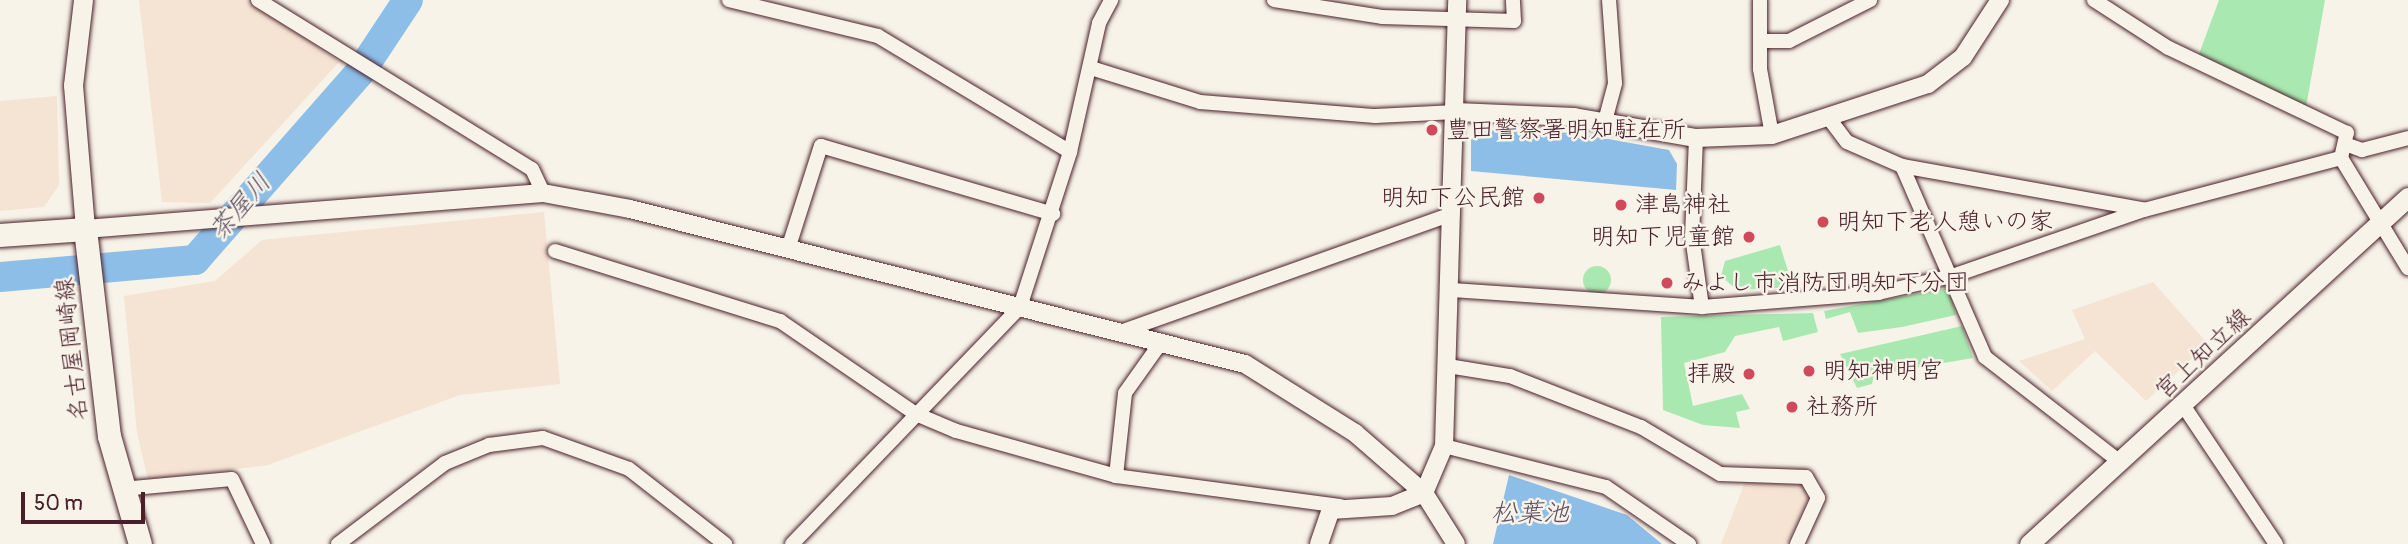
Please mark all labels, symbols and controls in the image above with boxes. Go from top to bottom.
place label: 豊田警察署明知駐在所 [1446,116,1686,144]
marker: 豊田警察署明知駐在所 [1424,122,1440,138]
water label: 茶屋川 [204,167,278,247]
place label: 明知下公民館 [1381,184,1525,212]
marker: 明知下公民館 [1531,190,1547,206]
place label: 津島神社 [1635,191,1731,219]
marker: 津島神社 [1613,197,1629,213]
place label: 明知下老人憩いの家 [1837,208,2053,236]
marker: 明知下老人憩いの家 [1815,214,1831,230]
place label: 明知下児童館 [1591,223,1735,251]
marker: 明知下児童館 [1741,229,1757,245]
place label: みよし市消防団明知下分団 [1681,269,1969,297]
marker: みよし市消防団明知下分団 [1659,275,1675,291]
street label: 名古屋岡崎線 [50,276,94,422]
street label: 宮上知立線 [2149,303,2257,405]
place label: 明知神明宮 [1823,357,1943,385]
place label: 拝殿 [1687,360,1735,388]
marker: 明知神明宮 [1801,363,1817,379]
marker: 拝殿 [1741,366,1757,382]
place label: 社務所 [1806,393,1878,421]
marker: 社務所 [1784,399,1800,415]
scale bar [24,477,149,522]
text: 50 m [34,490,83,517]
water label: 松葉池 [1491,498,1569,530]

